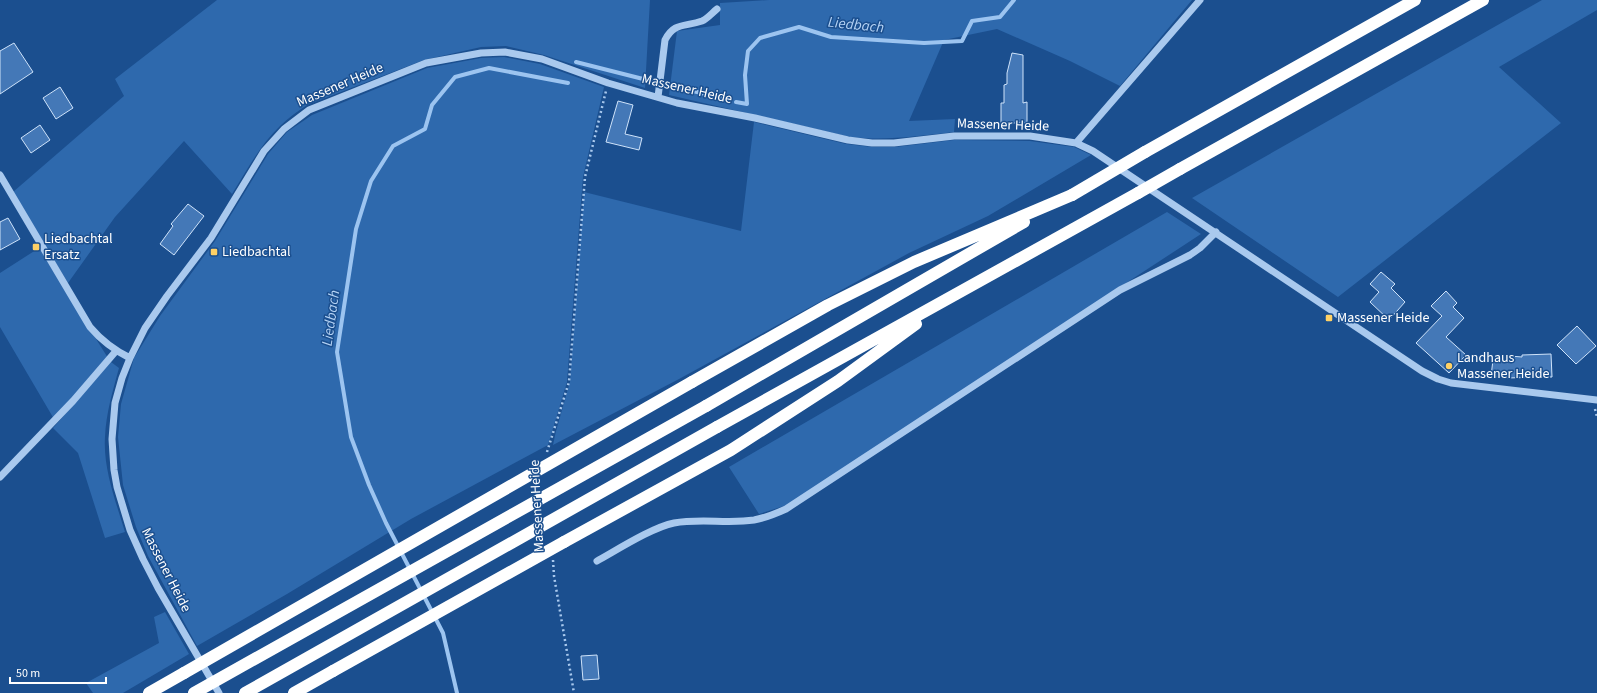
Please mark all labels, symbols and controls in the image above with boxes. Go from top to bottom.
water label: Liedbach [827,12,885,38]
street label: Massener Heide [294,58,386,112]
street label: Massener Heide [640,69,734,109]
street label: Massener Heide [956,113,1050,137]
place label: Liedbachtal Ersatz [44,229,113,265]
marker: Liedbachtal Ersatz [31,242,41,252]
place label: Liedbachtal [222,242,291,262]
marker: Liedbachtal [209,247,219,257]
water label: Liedbach [317,289,345,347]
place label: Massener Heide [1337,308,1429,328]
marker: Massener Heide [1324,313,1334,323]
place label: Landhaus Massener Heide [1457,348,1549,384]
marker: Landhaus Massener Heide [1444,361,1454,371]
street label: Massener Heide [525,459,549,553]
street label: Massener Heide [136,524,196,616]
scale bar [10,659,106,685]
text: 50 m [16,665,40,682]

